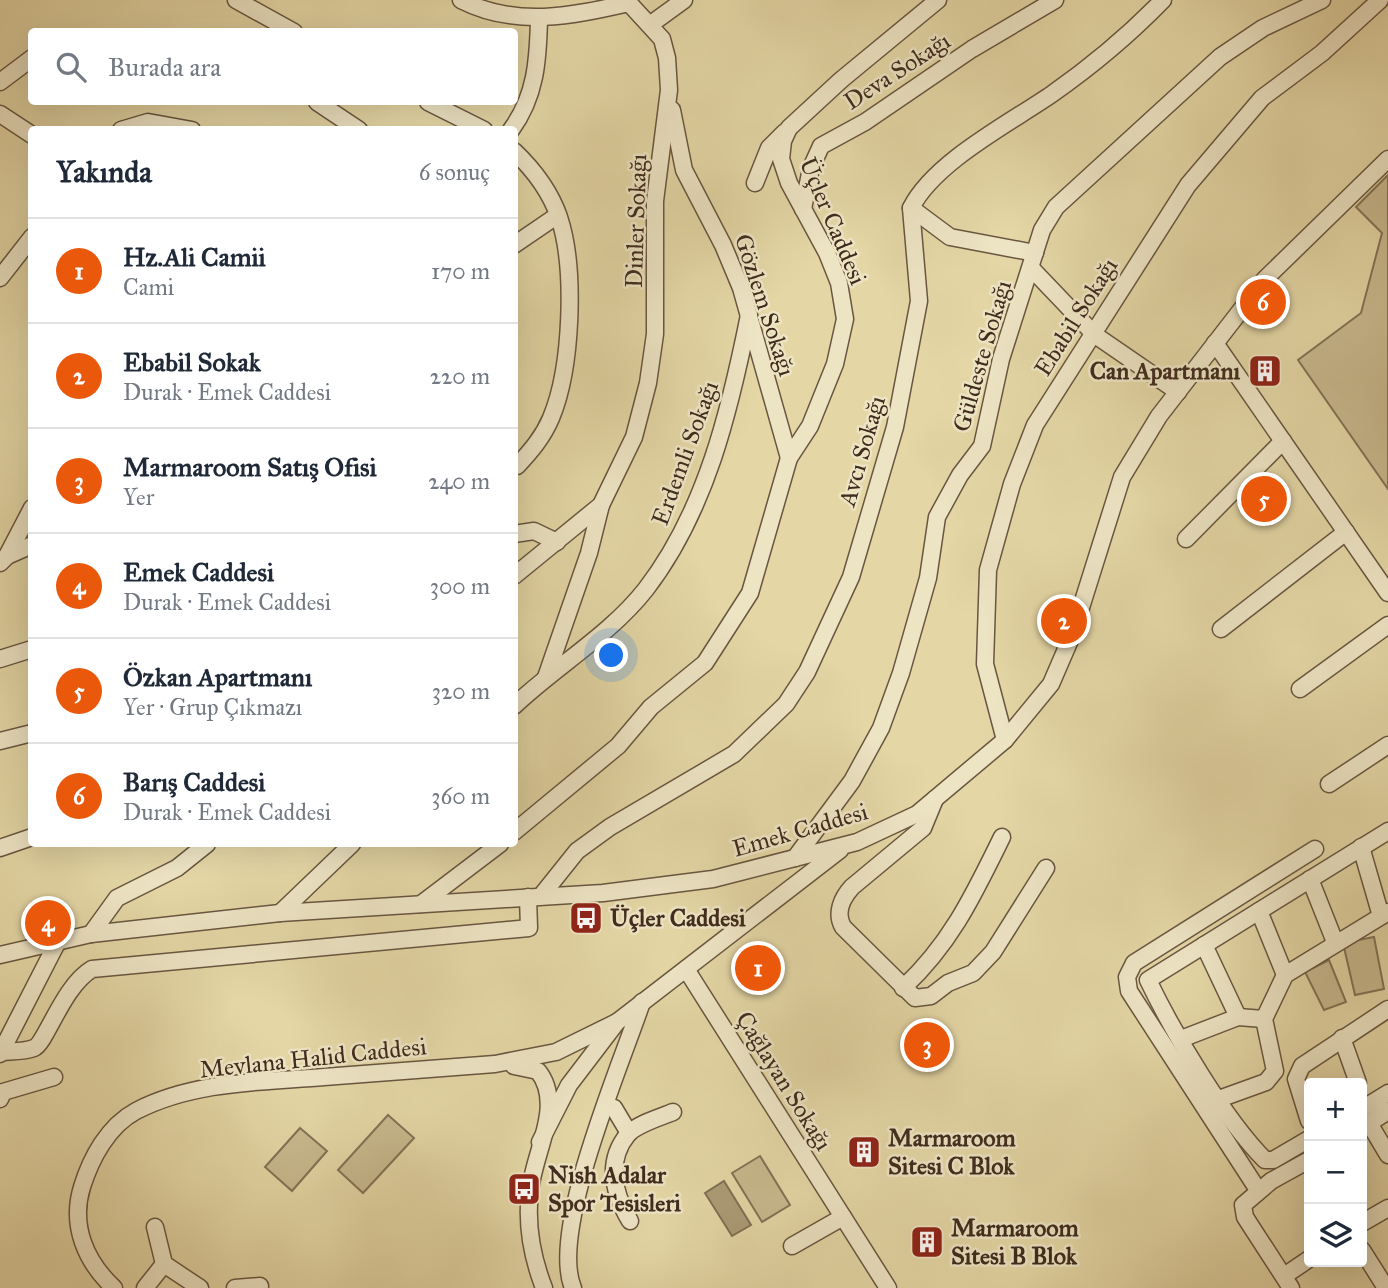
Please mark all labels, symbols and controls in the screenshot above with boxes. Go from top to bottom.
street label: Deva Sokağı [838,25,956,116]
search box [28,28,518,105]
icon: search [52,48,90,86]
text: Burada ara [108,51,221,83]
street label: Dinler Sokağı [619,153,653,289]
street label: Üçler Caddesi [793,153,873,290]
text: Yakında [56,154,152,190]
text: 6 sonuç [419,158,490,186]
street label: Gözlem Sokağı [728,230,802,380]
text: Hz.Ali Camii [123,241,266,273]
street label: Ebabil Sokağı [1028,252,1124,382]
text: 1 [74,257,84,285]
text: 170 m [431,257,490,285]
text: Cami [123,273,174,301]
street label: Güldeste Sokağı [946,276,1018,435]
pin: 6 [1240,276,1286,328]
text: Ebabil Sokak [123,346,261,378]
building icon: Can Apartmanı [1246,352,1284,390]
place label: Can Apartmanı [1090,356,1240,386]
text: 2 [73,362,85,390]
text: 220 m [430,362,490,390]
street label: Erdemli Sokağı [645,376,725,529]
text: Durak · Emek Caddesi [123,378,331,406]
street label: Avcı Sokağı [832,392,892,511]
text: Marmaroom Satış Ofisi [123,451,377,483]
text: 3 [74,467,84,495]
text: 240 m [428,467,490,495]
pin: 5 [1241,473,1287,525]
text: Yer [123,483,154,511]
text: Emek Caddesi [123,556,274,588]
text: 4 [73,572,85,600]
text: 300 m [430,572,490,600]
text: Durak · Emek Caddesi [123,588,331,616]
pin: 2 [1041,595,1087,647]
your location [594,638,628,672]
text: Özkan Apartmanı [123,661,312,693]
text: 5 [74,677,84,705]
text: 320 m [432,677,490,705]
text: Yer · Grup Çıkmazı [123,693,302,721]
text: Barış Caddesi [123,766,265,798]
text: 6 [73,782,85,810]
text: 360 m [431,782,490,810]
street label: Emek Caddesi [729,796,872,864]
text: Durak · Emek Caddesi [123,798,331,826]
pin: 4 [25,897,71,949]
bus stop icon: Üçler Caddesi [567,899,605,937]
place label: Üçler Caddesi [610,903,746,933]
pin: 1 [735,942,781,994]
street label: Çağlayan Sokağı [729,1006,839,1156]
pin: 3 [904,1019,950,1071]
street label: Mevlana Halid Caddesi [198,1031,428,1085]
map controls [1304,1078,1367,1267]
button: + [1304,1078,1367,1141]
place label: Marmaroom Sitesi C Blok [888,1123,1017,1181]
building icon: Marmaroom Sitesi C Blok [845,1133,883,1171]
button: − [1304,1141,1367,1204]
place label: Nish Adalar Spor Tesisleri [548,1160,681,1218]
bus stop icon: Nish Adalar Spor Tesisleri [505,1170,543,1208]
button: layers [1304,1204,1367,1267]
place label: Marmaroom Sitesi B Blok [951,1213,1080,1271]
building icon: Marmaroom Sitesi B Blok [908,1223,946,1261]

